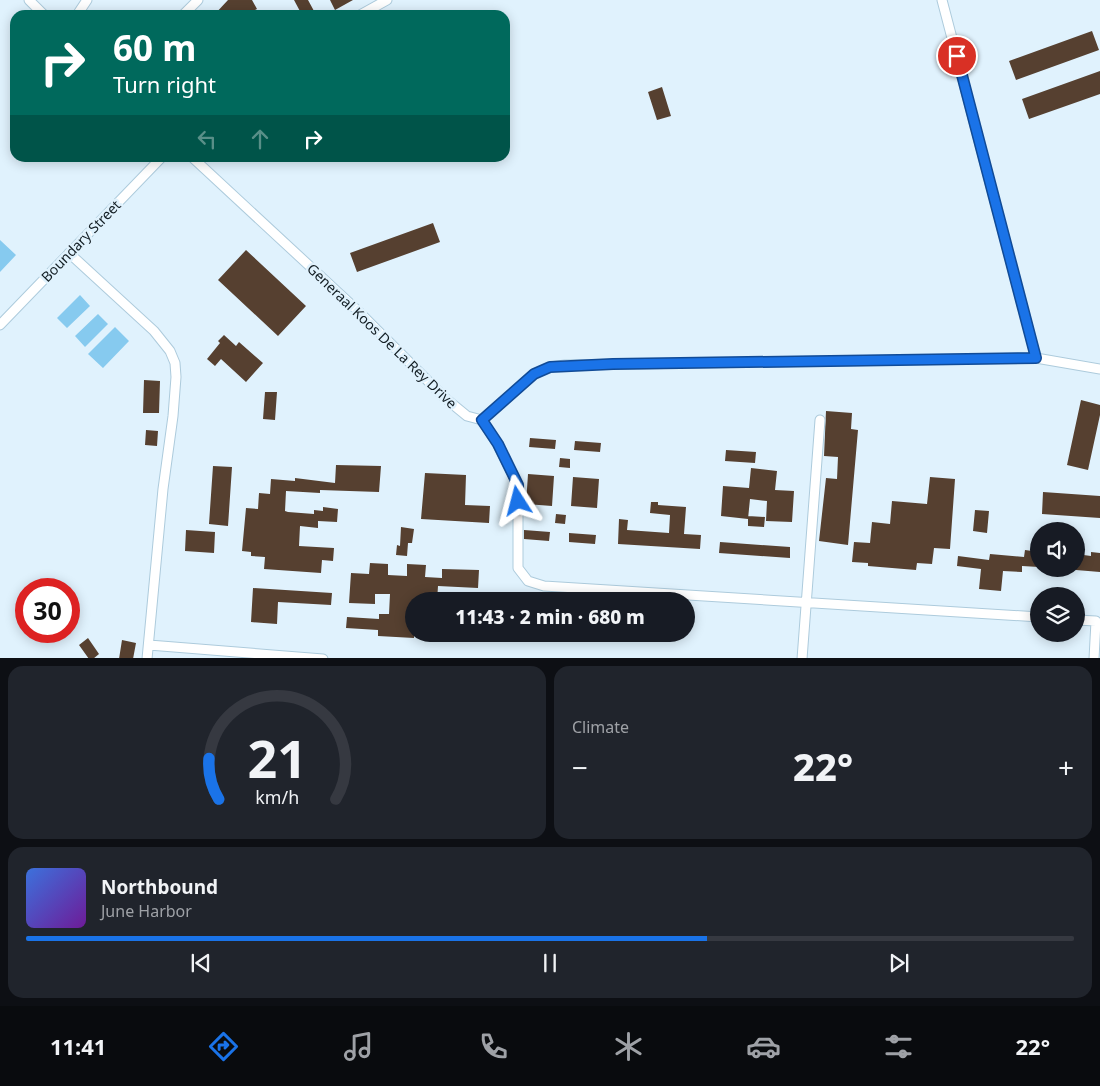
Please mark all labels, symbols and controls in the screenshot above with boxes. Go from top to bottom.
text: 60 m [113,24,196,71]
icon: right [30,30,95,95]
pin [936,35,978,77]
icon: arrive [943,42,971,70]
text: Turn right [113,69,216,99]
icon: left [193,125,221,153]
icon: ahead [246,125,274,153]
icon: right [299,125,327,153]
street label: Boundary Street [37,196,125,286]
street label: Generaal Koos De La Rey Drive [303,259,461,412]
position arrow [491,474,543,526]
map controls [1030,522,1085,642]
button: sound [1030,522,1085,577]
speed limit sign: 30 [15,578,80,643]
button: layers [1030,587,1085,642]
text: 11:43 · 2 min · 680 m [455,604,645,630]
text: Climate [572,716,629,738]
text: 21 [247,722,307,793]
text: 22° [793,740,853,792]
text: − [572,748,588,786]
text: + [1058,748,1074,786]
text: km/h [255,785,299,809]
text: Northbound [101,874,218,900]
text: June Harbor [101,900,192,922]
icon: previous [187,949,215,977]
icon: pause [536,949,564,977]
icon: next [885,949,913,977]
icon: directions [206,1029,241,1064]
icon: music [341,1029,376,1064]
icon: phone [476,1029,511,1064]
icon: climate [611,1029,646,1064]
icon: car [746,1029,781,1064]
icon: filters [881,1029,916,1064]
text: 11:41 [50,1031,106,1061]
text: 22° [1015,1031,1050,1061]

